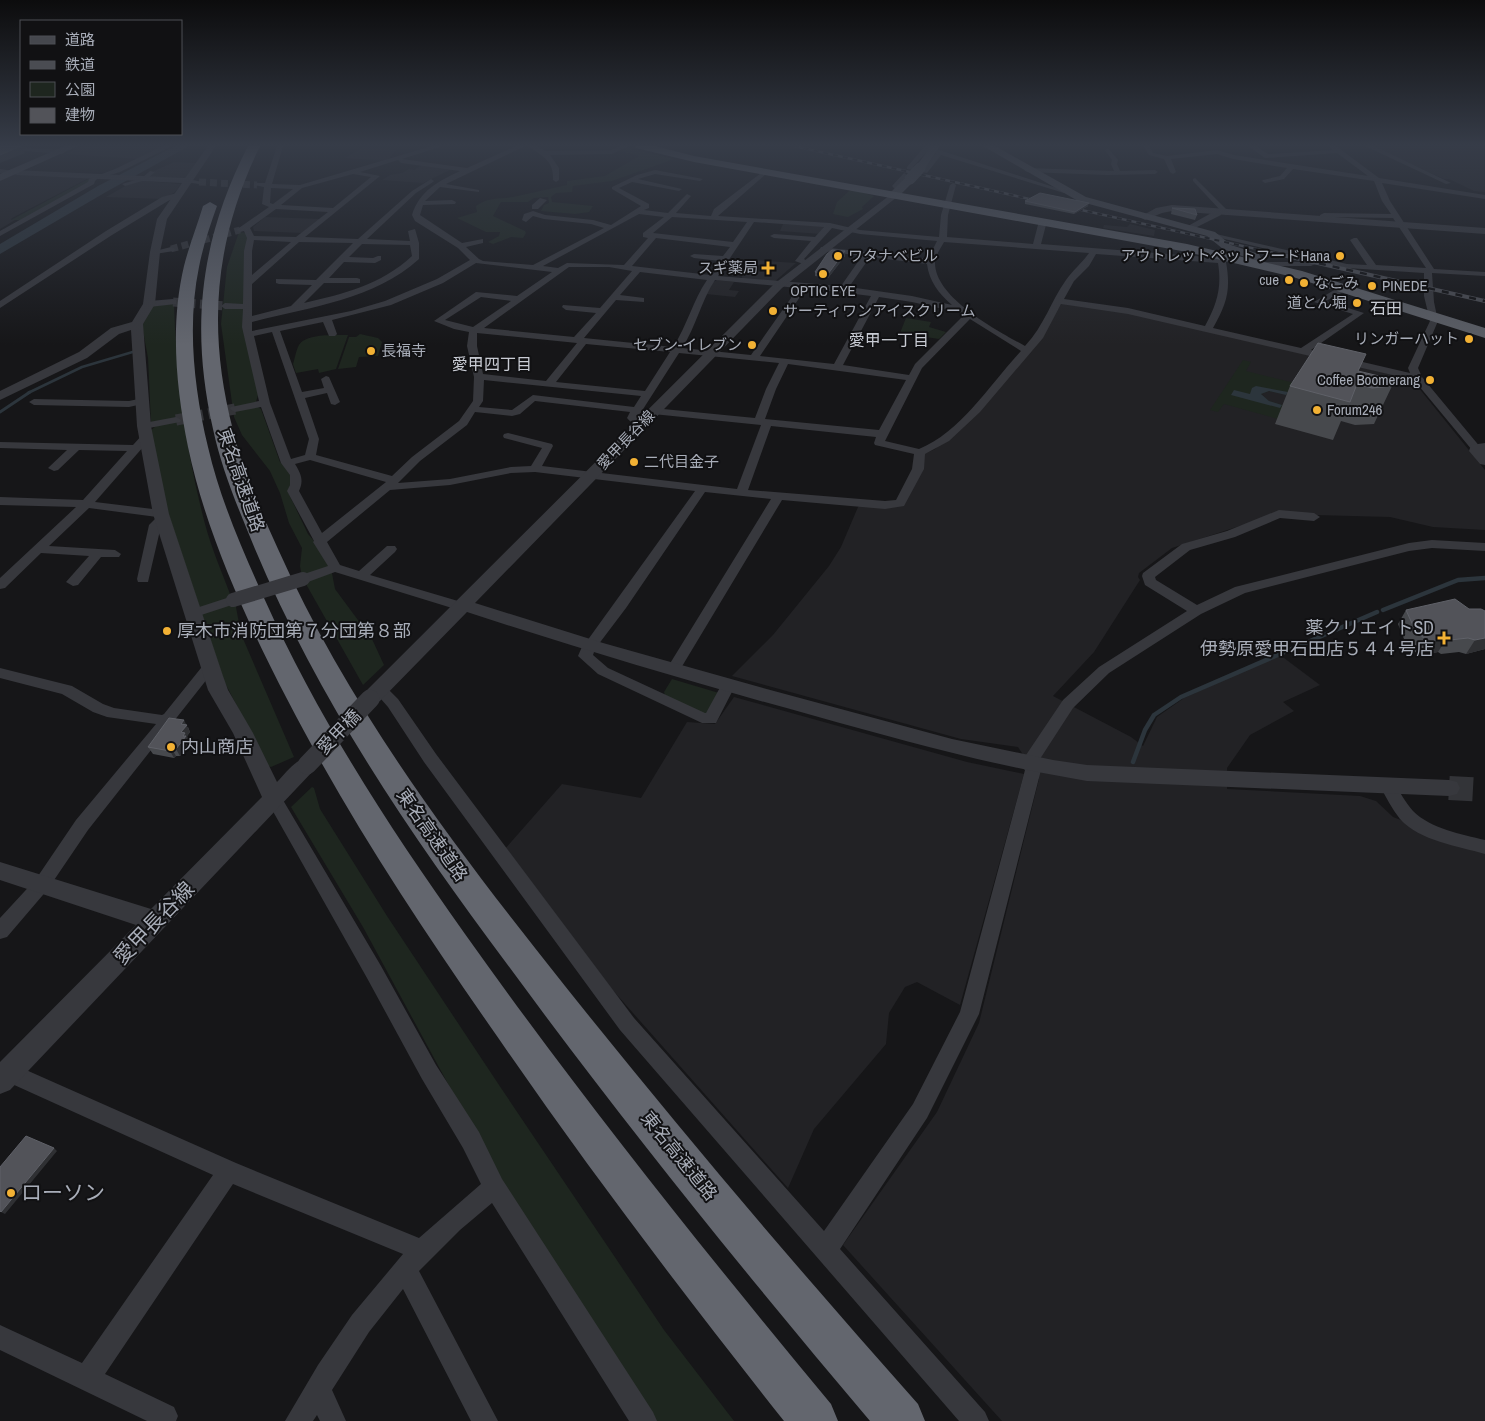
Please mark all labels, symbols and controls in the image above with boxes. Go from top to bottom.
legend [20,20,182,135]
text: 道路 [65,29,95,50]
text: 鉄道 [65,54,95,75]
text: 公園 [65,79,95,100]
text: 建物 [65,104,95,125]
place label: ワタナベビル [848,245,938,266]
place label: アウトレットペットフードHana [1121,245,1330,266]
marker: ワタナベビル [832,250,844,262]
marker: アウトレットペットフードHana [1334,250,1346,262]
place label: スギ薬局 [698,257,758,278]
marker: スギ薬局 [762,262,774,274]
marker: OPTIC EYE [817,268,829,280]
place label: cue [1259,269,1279,290]
place label: なごみ [1314,272,1359,293]
marker: cue [1283,274,1295,286]
place label: PINEDE [1382,275,1428,296]
marker: なごみ [1298,277,1310,289]
place label: OPTIC EYE [790,280,856,301]
marker: PINEDE [1366,280,1378,292]
place label: 道とん堀 [1287,292,1347,313]
marker: 道とん堀 [1351,297,1363,309]
district label: 石田 [1370,297,1402,319]
place label: サーティワンアイスクリーム [783,300,975,321]
marker: サーティワンアイスクリーム [767,305,779,317]
place label: リンガーハット [1354,328,1459,349]
district label: 愛甲一丁目 [849,329,929,351]
marker: リンガーハット [1463,333,1475,345]
place label: セブン-イレブン [633,334,742,355]
marker: セブン-イレブン [746,339,758,351]
place label: 長福寺 [381,340,426,361]
marker: 長福寺 [365,345,377,357]
district label: 愛甲四丁目 [452,353,532,375]
place label: Coffee Boomerang [1317,369,1420,390]
marker: Coffee Boomerang [1424,374,1436,386]
place label: Forum246 [1327,399,1383,420]
marker: Forum246 [1311,404,1323,416]
street label: 愛甲長谷線 [592,405,659,474]
street label: 東名高速道路 [212,425,271,535]
place label: 二代目金子 [644,451,719,472]
marker: 二代目金子 [628,456,640,468]
place label: 薬クリエイトSD 伊勢原愛甲石田店５４４号店 [1200,615,1434,661]
place label: 厚木市消防団第７分団第８部 [177,618,411,643]
marker: 厚木市消防団第７分団第８部 [161,625,173,637]
marker: 薬クリエイトSD 伊勢原愛甲石田店５４４号店 [1438,632,1450,644]
street label: 愛甲橋 [311,704,366,760]
place label: 内山商店 [181,734,253,759]
marker: 内山商店 [165,741,177,753]
street label: 東名高速道路 [391,783,474,886]
street label: 愛甲長谷線 [107,875,201,970]
street label: 東名高速道路 [636,1106,723,1206]
place label: ローソン [21,1178,105,1207]
marker: ローソン [5,1187,17,1199]

